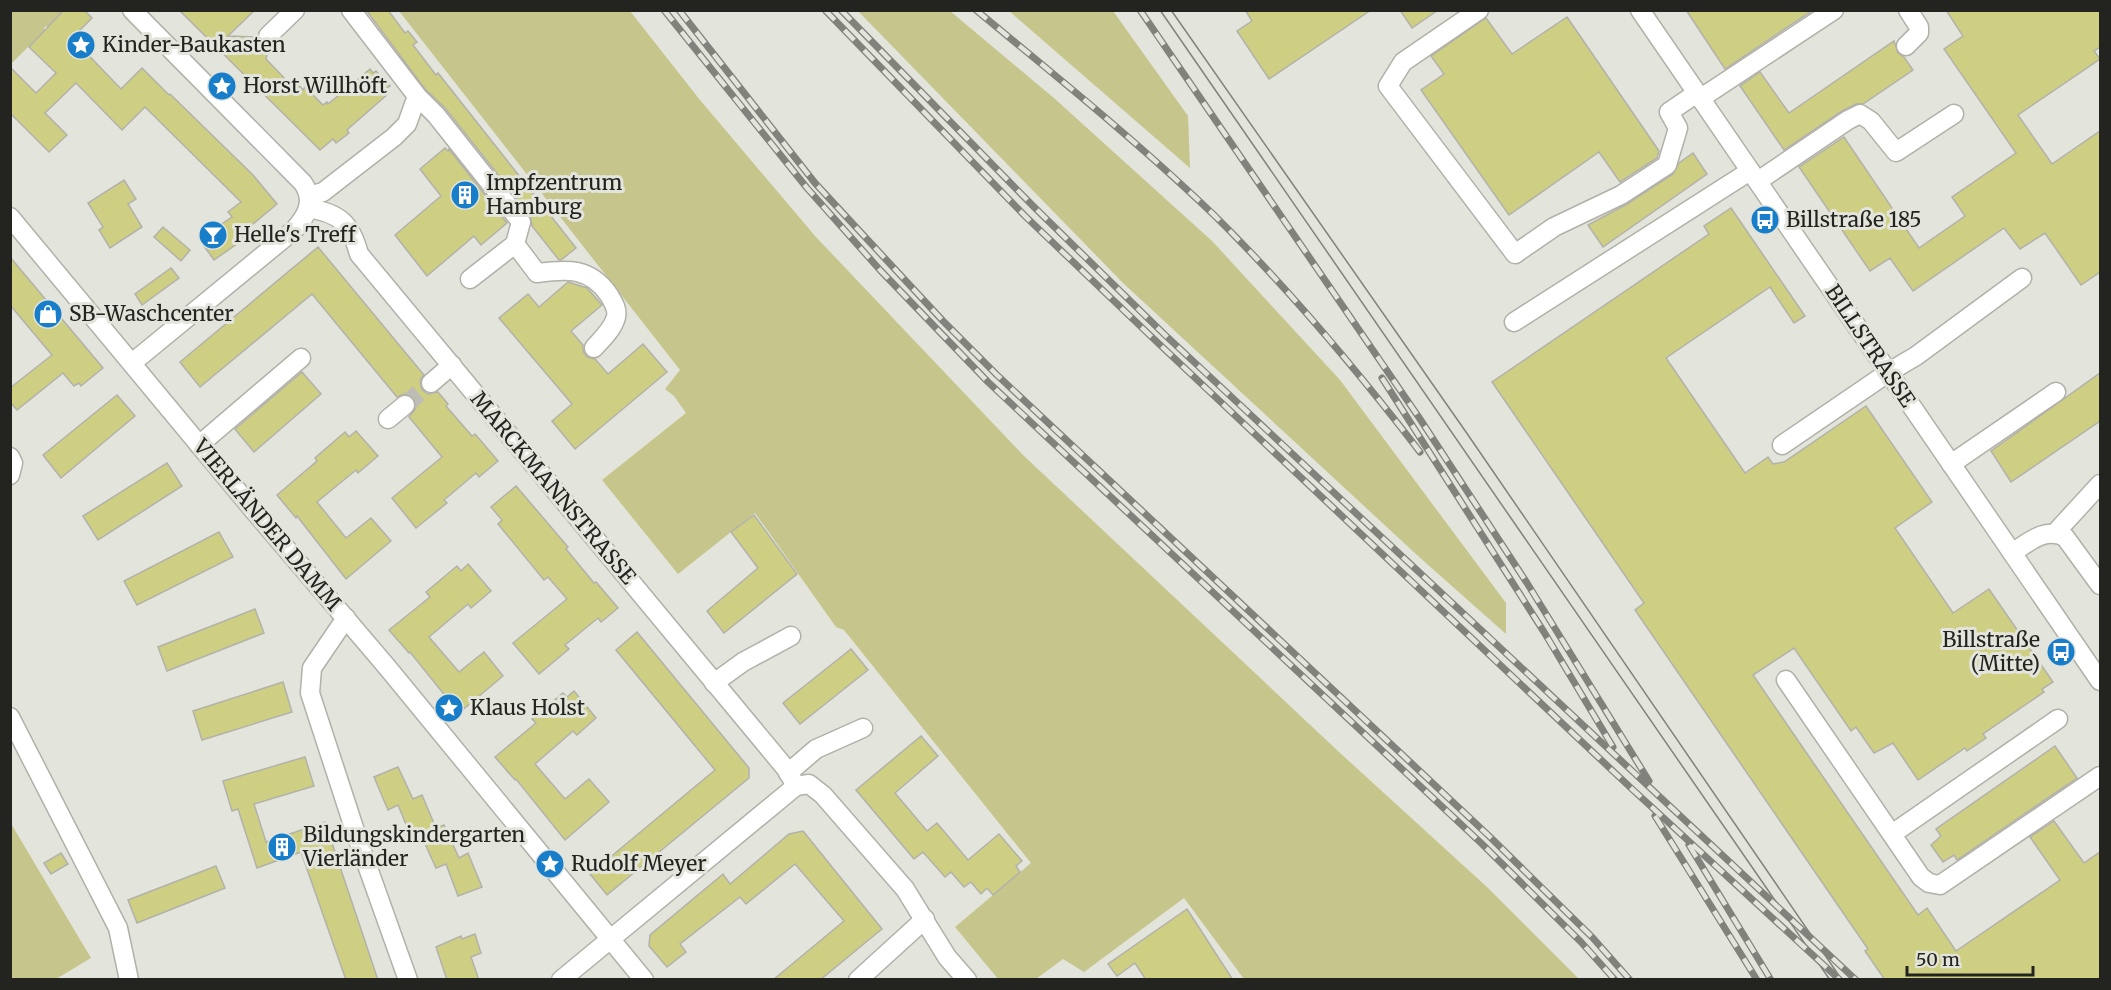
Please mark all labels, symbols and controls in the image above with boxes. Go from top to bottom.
place icon: Kinder-Baukasten [65,29,97,61]
place label: Kinder-Baukasten [102,31,286,58]
place icon: Horst Willhöft [206,70,238,102]
place label: Horst Willhöft [243,72,387,99]
place label: Impfzentrum Hamburg [486,169,622,220]
building icon: Impfzentrum Hamburg [449,179,481,211]
bus stop icon: Billstraße 185 [1749,204,1781,236]
place label: Billstraße 185 [1786,206,1922,233]
bar icon: Helle's Treff [197,219,229,251]
place label: Helle's Treff [234,221,357,248]
street label: BILLSTRASSE [1819,279,1922,413]
shop icon: SB-Waschcenter [32,298,64,330]
place label: SB-Waschcenter [69,300,234,327]
street label: MARCKMANNSTRASSE [465,386,642,590]
street label: VIERLÄNDER DAMM [187,433,347,616]
place label: Billstraße (Mitte) [1942,626,2040,677]
bus stop icon: Billstraße (Mitte) [2045,636,2077,668]
place icon: Klaus Holst [433,692,465,724]
place label: Klaus Holst [470,694,585,721]
place label: Bildungskindergarten Vierländer [302,821,525,872]
building icon: Bildungskindergarten Vierländer [266,831,298,863]
place icon: Rudolf Meyer [534,848,566,880]
place label: Rudolf Meyer [571,850,707,877]
scale bar [1907,939,2033,977]
text: 50 m [1916,948,1960,971]

